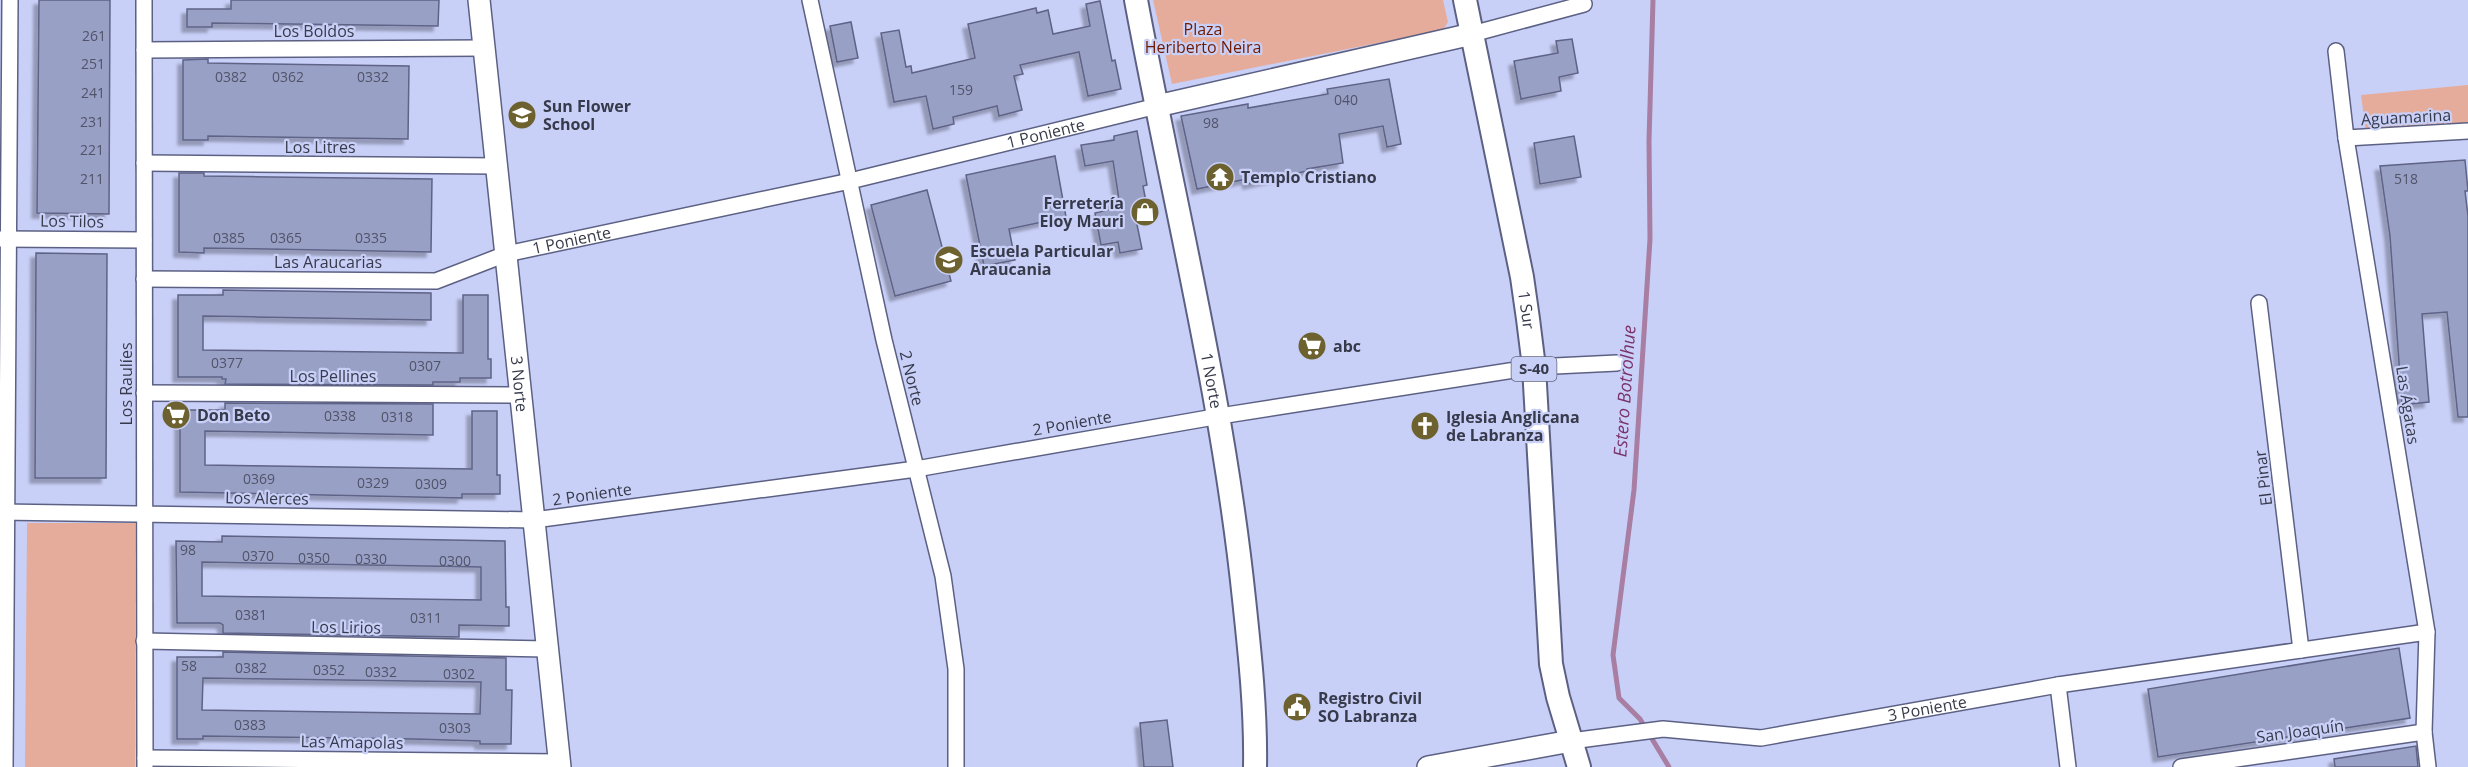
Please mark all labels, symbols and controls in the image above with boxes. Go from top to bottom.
park label: Plaza Heriberto Neira [1145,18,1261,58]
street label: Los Boldos [274,20,354,42]
house number: 261 [82,26,106,45]
house number: 251 [81,54,105,73]
house number: 0382 [215,67,247,86]
house number: 0362 [272,67,304,86]
house number: 0332 [357,67,389,86]
house number: 159 [949,80,973,99]
house number: 241 [81,83,105,102]
house number: 040 [1334,90,1358,109]
place label: Sun Flower School [543,95,631,135]
school or university icon: Sun Flower School [506,99,538,131]
street label: Aguamarina [2360,104,2452,130]
house number: 231 [80,112,104,131]
street label: 1 Poniente [1004,113,1087,153]
house number: 98 [1203,113,1219,132]
street label: Los Litres [285,136,356,158]
house number: 221 [80,140,104,159]
temple icon: Templo Cristiano [1204,161,1236,193]
place label: Templo Cristiano [1241,166,1377,188]
house number: 211 [80,169,104,188]
house number: 518 [2394,169,2418,188]
place label: Ferretería Eloy Mauri [1040,192,1124,232]
shop icon: Ferretería Eloy Mauri [1129,196,1161,228]
street label: Los Tilos [40,209,104,233]
street label: 1 Poniente [530,221,613,259]
house number: 0385 [213,228,245,247]
house number: 0365 [270,228,302,247]
house number: 0335 [355,228,387,247]
place label: Escuela Particular Araucania [970,240,1113,280]
school or university icon: Escuela Particular Araucania [933,244,965,276]
street label: Las Araucarias [274,251,382,273]
street label: 1 Sur [1513,289,1540,331]
water label: Estero Botrolhue [1607,324,1641,458]
supermarket icon: abc [1296,330,1328,362]
place label: abc [1333,335,1361,357]
street label: Los Raulíes [115,342,137,426]
street label: 2 Norte [895,348,929,408]
street label: 1 Norte [1196,351,1227,410]
house number: 0377 [211,353,243,372]
street label: 3 Norte [506,355,533,413]
house number: 0307 [409,356,441,375]
road number: S-40 [1512,357,1556,381]
street label: Las Ágatas [2391,364,2425,446]
street label: Los Pellines [290,365,376,387]
supermarket icon: Don Beto [160,399,192,431]
place label: Don Beto [197,404,271,426]
street label: 2 Poniente [1031,405,1113,441]
house number: 0338 [324,406,356,425]
place label: Iglesia Anglicana de Labranza [1446,406,1580,446]
house number: 0318 [381,407,413,426]
church icon: Iglesia Anglicana de Labranza [1409,410,1441,442]
street label: El Pinar [2249,448,2277,507]
house number: 0369 [243,469,275,488]
house number: 0329 [357,473,389,492]
house number: 0309 [415,474,447,493]
street label: 2 Poniente [551,478,633,510]
street label: Los Alerces [225,486,309,510]
house number: 98 [180,540,196,559]
house number: 0370 [242,546,274,565]
house number: 0350 [298,548,330,567]
house number: 0330 [355,549,387,568]
house number: 0300 [439,551,471,570]
house number: 0381 [235,605,267,624]
house number: 0311 [410,608,442,627]
street label: Los Lirios [311,615,381,639]
house number: 58 [181,656,197,675]
house number: 0382 [235,658,267,677]
house number: 0352 [313,660,345,679]
house number: 0332 [365,662,397,681]
house number: 0302 [443,664,475,683]
place label: Registro Civil SO Labranza [1318,687,1422,727]
street label: 3 Poniente [1886,690,1968,726]
public building icon: Registro Civil SO Labranza [1281,691,1313,723]
street label: San Joaquín [2255,714,2345,748]
house number: 0383 [234,715,266,734]
house number: 0303 [439,718,471,737]
street label: Las Amapolas [300,730,404,754]

